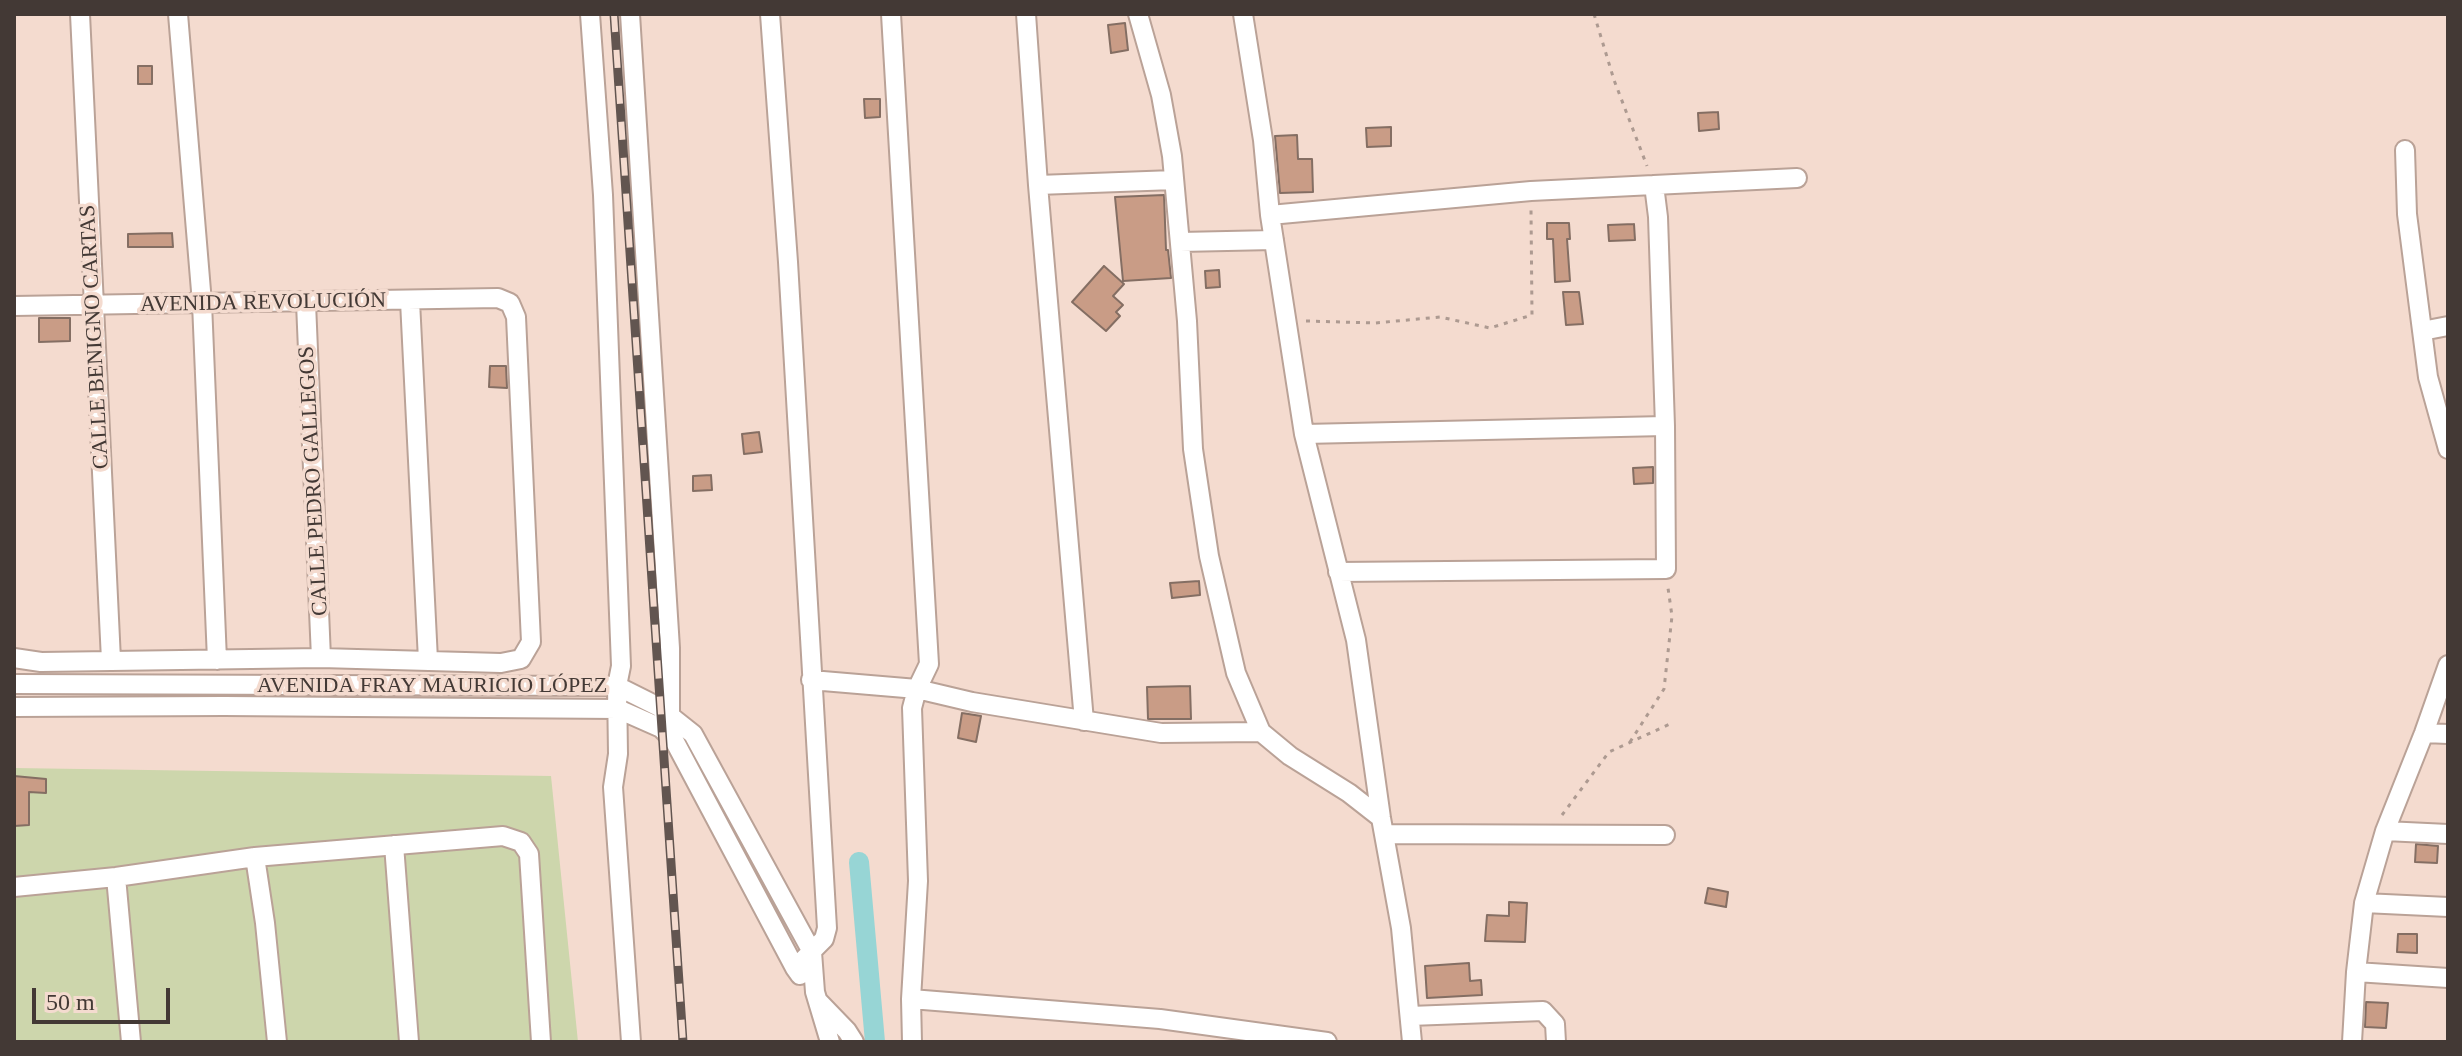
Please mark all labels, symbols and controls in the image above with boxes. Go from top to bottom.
street label: CALLE BENIGNO CARTAS [75,204,115,470]
street label: AVENIDA REVOLUCIÓN [140,288,386,318]
street label: CALLE PEDRO GALLEGOS [294,345,334,617]
street label: AVENIDA FRAY MAURICIO LÓPEZ [257,673,607,699]
scale bar [36,972,174,1022]
text: 50 m [46,989,95,1015]

